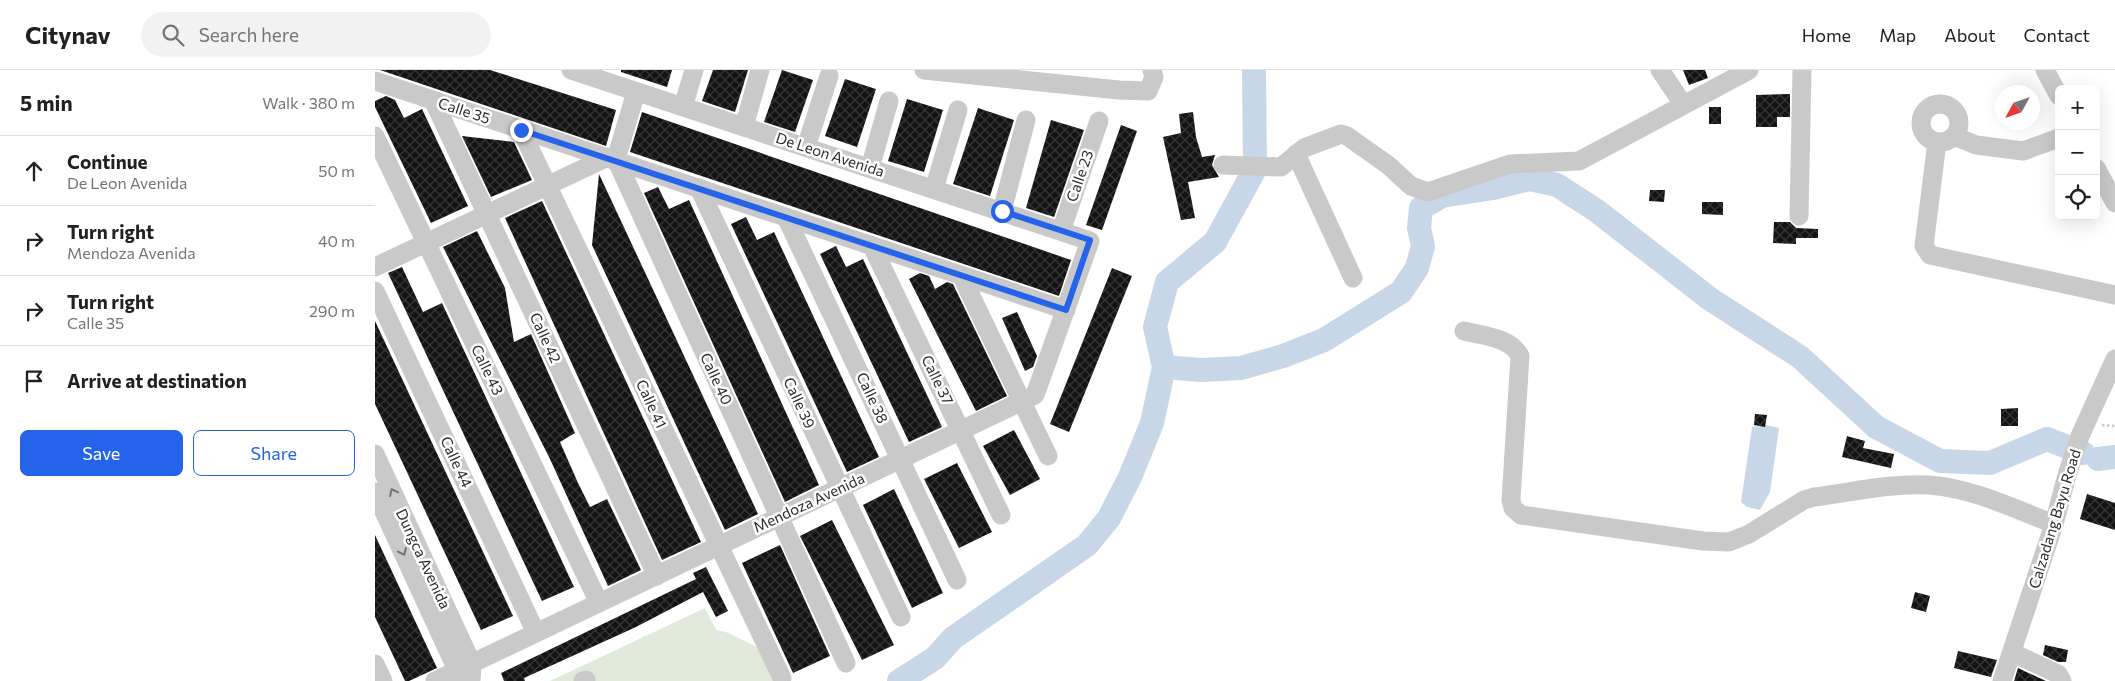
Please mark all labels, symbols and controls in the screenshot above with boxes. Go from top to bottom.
search box [141,12,491,57]
text: Citynav [25,20,111,49]
icon: search [159,21,187,49]
text: Search here [199,23,299,46]
text: Home [1802,24,1851,46]
text: Map [1879,24,1916,46]
text: About [1944,24,1996,46]
text: Contact [2024,24,2090,46]
north arrow [1995,85,2040,130]
map controls [2055,85,2100,220]
button: + [2055,85,2100,130]
text: 5 min [20,90,73,115]
text: Walk · 380 m [262,93,355,112]
street label: Calle 35 [436,93,493,127]
route end [510,119,533,142]
street label: De Leon Avenida [774,128,887,180]
button: − [2055,130,2100,175]
street label: Calle 23 [1062,147,1096,204]
text: Continue [67,150,147,173]
icon: ahead [20,157,48,185]
text: 50 m [318,161,355,180]
text: De Leon Avenida [67,173,187,192]
button: locate [2055,175,2100,220]
route start [991,200,1014,223]
text: Turn right [67,220,154,243]
icon: right [20,227,48,255]
text: 40 m [318,231,355,250]
text: Mendoza Avenida [67,243,196,262]
text: Turn right [67,290,154,313]
icon: right [20,297,48,325]
text: 290 m [309,301,355,320]
street label: Calle 42 [526,309,565,366]
text: Calle 35 [67,313,124,332]
street label: Calle 43 [468,341,508,398]
street label: Calle 40 [697,350,737,407]
street label: Calle 37 [918,352,958,407]
icon: arrive [20,367,48,395]
text: Arrive at destination [67,369,247,392]
street label: Calle 38 [853,369,893,426]
street label: Calle 39 [780,374,820,431]
street label: Calle 41 [633,376,671,431]
button: Save [20,430,183,476]
button: Share [193,430,355,476]
street label: Calle 44 [437,433,477,490]
street label: Calzadang Bayu Road [2024,447,2084,591]
street label: Mendoza Avenida [750,468,867,536]
one-way arrow [388,488,399,497]
street label: Dungca Avenida [393,506,455,611]
one-way arrow [396,547,407,556]

